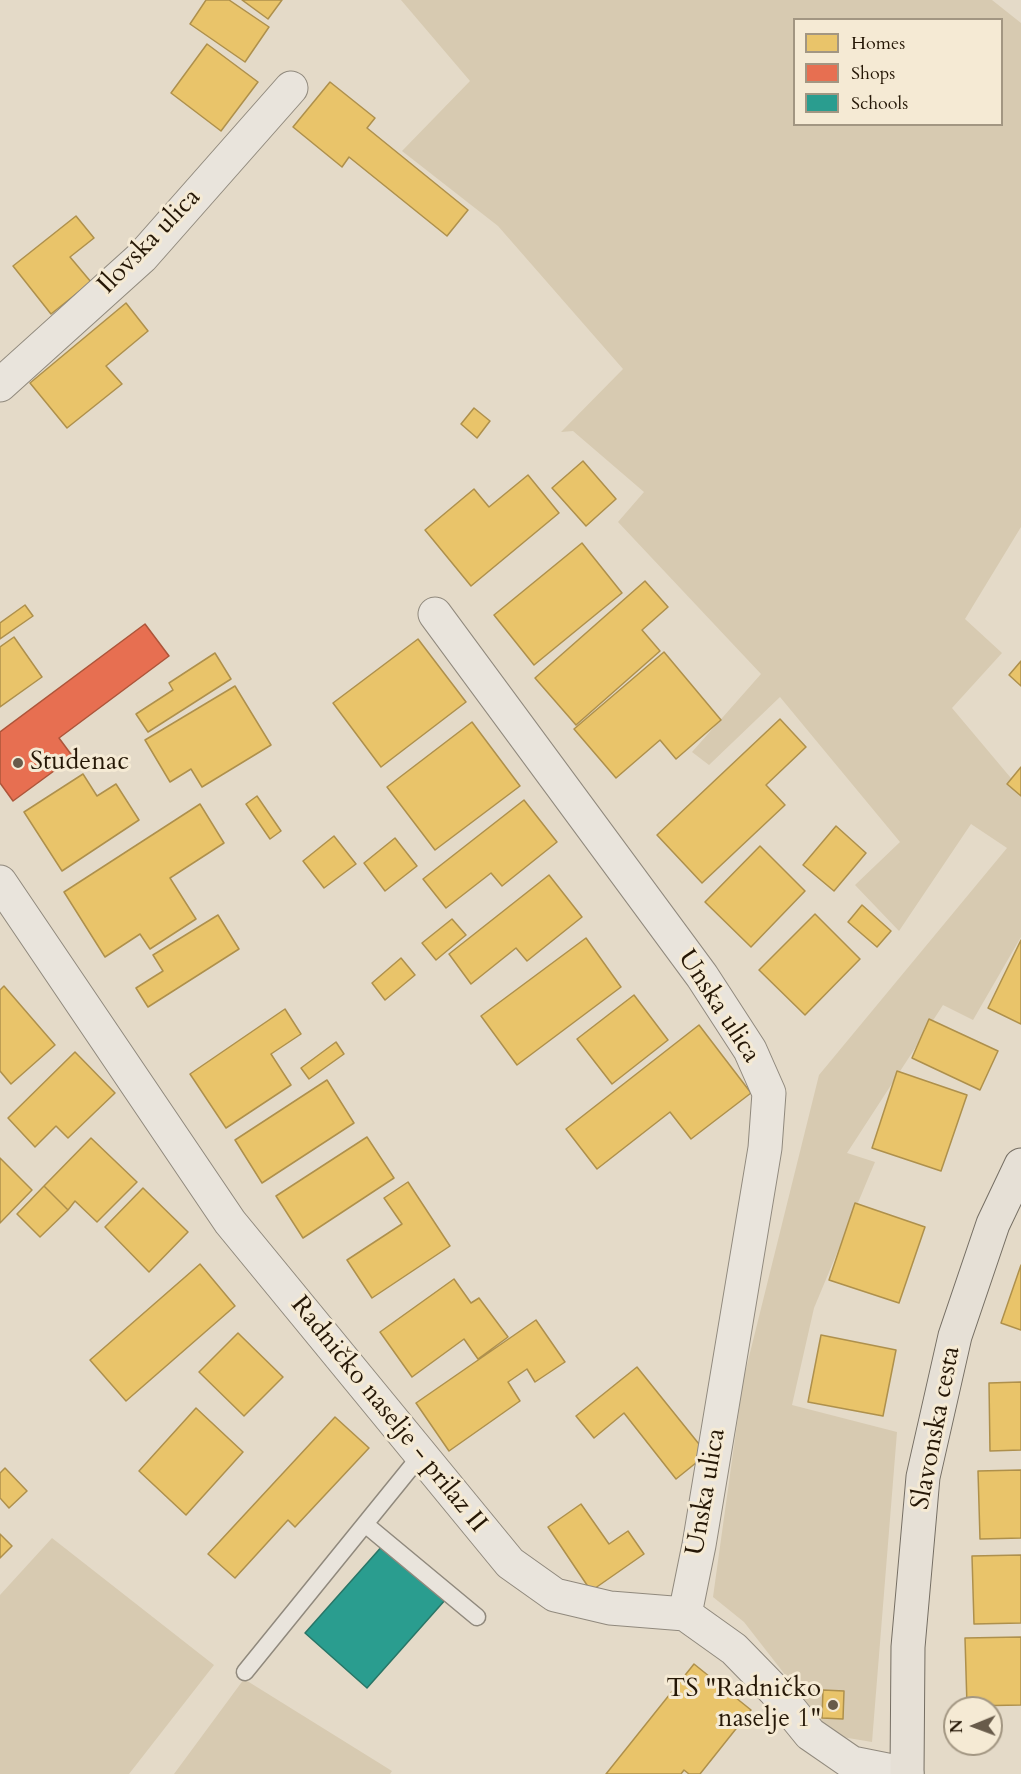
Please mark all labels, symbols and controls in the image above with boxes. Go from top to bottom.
legend [793,18,1003,126]
text: Homes [851,31,905,56]
text: Shops [851,61,895,86]
text: Schools [851,91,908,116]
street label: Ilovska ulica [92,183,208,301]
place label: Studenac [30,747,129,779]
marker: Studenac [11,756,25,770]
street label: Unska ulica [670,945,766,1069]
street label: Radničko naselje - prilaz II [283,1291,493,1539]
street label: Slavonska cesta [906,1344,968,1512]
street label: Unska ulica [681,1426,733,1558]
place label: TS "Radničko naselje 1" [666,1674,821,1736]
north arrow [943,1696,1003,1756]
marker: TS "Radničko naselje 1" [826,1698,840,1712]
text: N [946,1719,968,1733]

